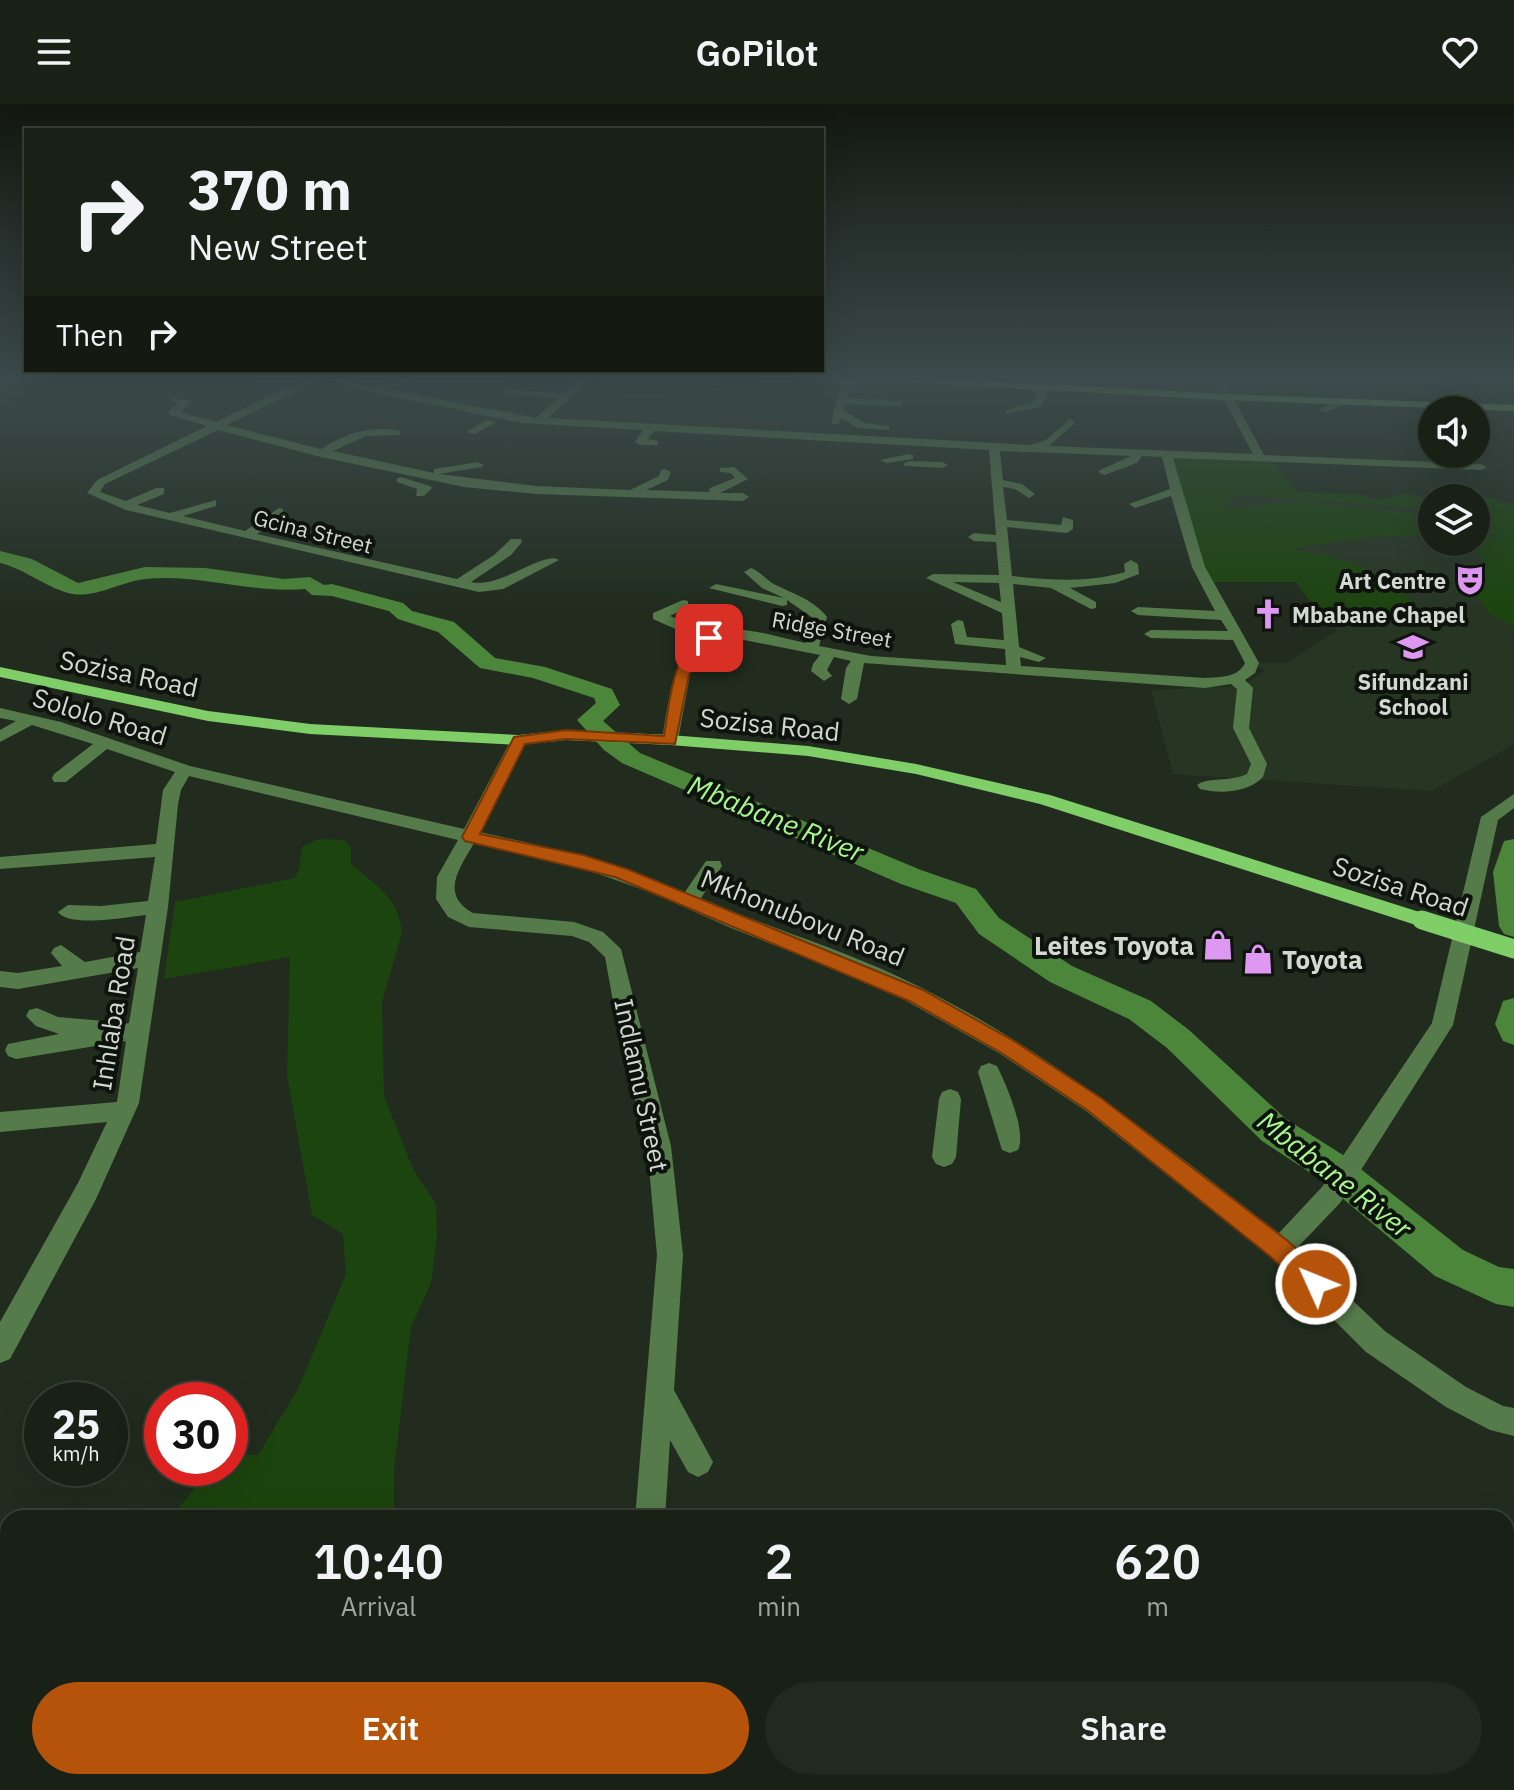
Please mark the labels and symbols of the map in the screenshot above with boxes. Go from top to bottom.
street label: Gcina Street [250,502,376,560]
theatre icon: Art Centre [1453,563,1487,597]
place label: Art Centre [1339,566,1446,595]
church icon: Mbabane Chapel [1251,597,1285,631]
place label: Mbabane Chapel [1292,600,1465,629]
pin [675,604,743,672]
street label: Ridge Street [770,604,894,654]
school or university icon: Sifundzani School [1396,630,1430,664]
street label: Sozisa Road [57,642,201,704]
place label: Sifundzani School [1358,667,1468,721]
street label: Sololo Road [29,679,171,753]
street label: Sozisa Road [698,700,842,748]
water label: Mbabane River [683,766,870,870]
street label: Sozisa Road [1329,848,1473,924]
street label: Mkhonubovu Road [696,861,910,973]
place label: Leites Toyota [1034,928,1194,962]
shop icon: Leites Toyota [1201,928,1235,962]
street label: Inhlaba Road [84,933,142,1093]
shop icon: Toyota [1241,942,1275,976]
place label: Toyota [1282,942,1363,976]
street label: Indlamu Street [607,995,677,1175]
water label: Mbabane River [1250,1102,1420,1246]
position arrow [1274,1242,1358,1326]
speed limit sign: 30 [144,1382,248,1486]

